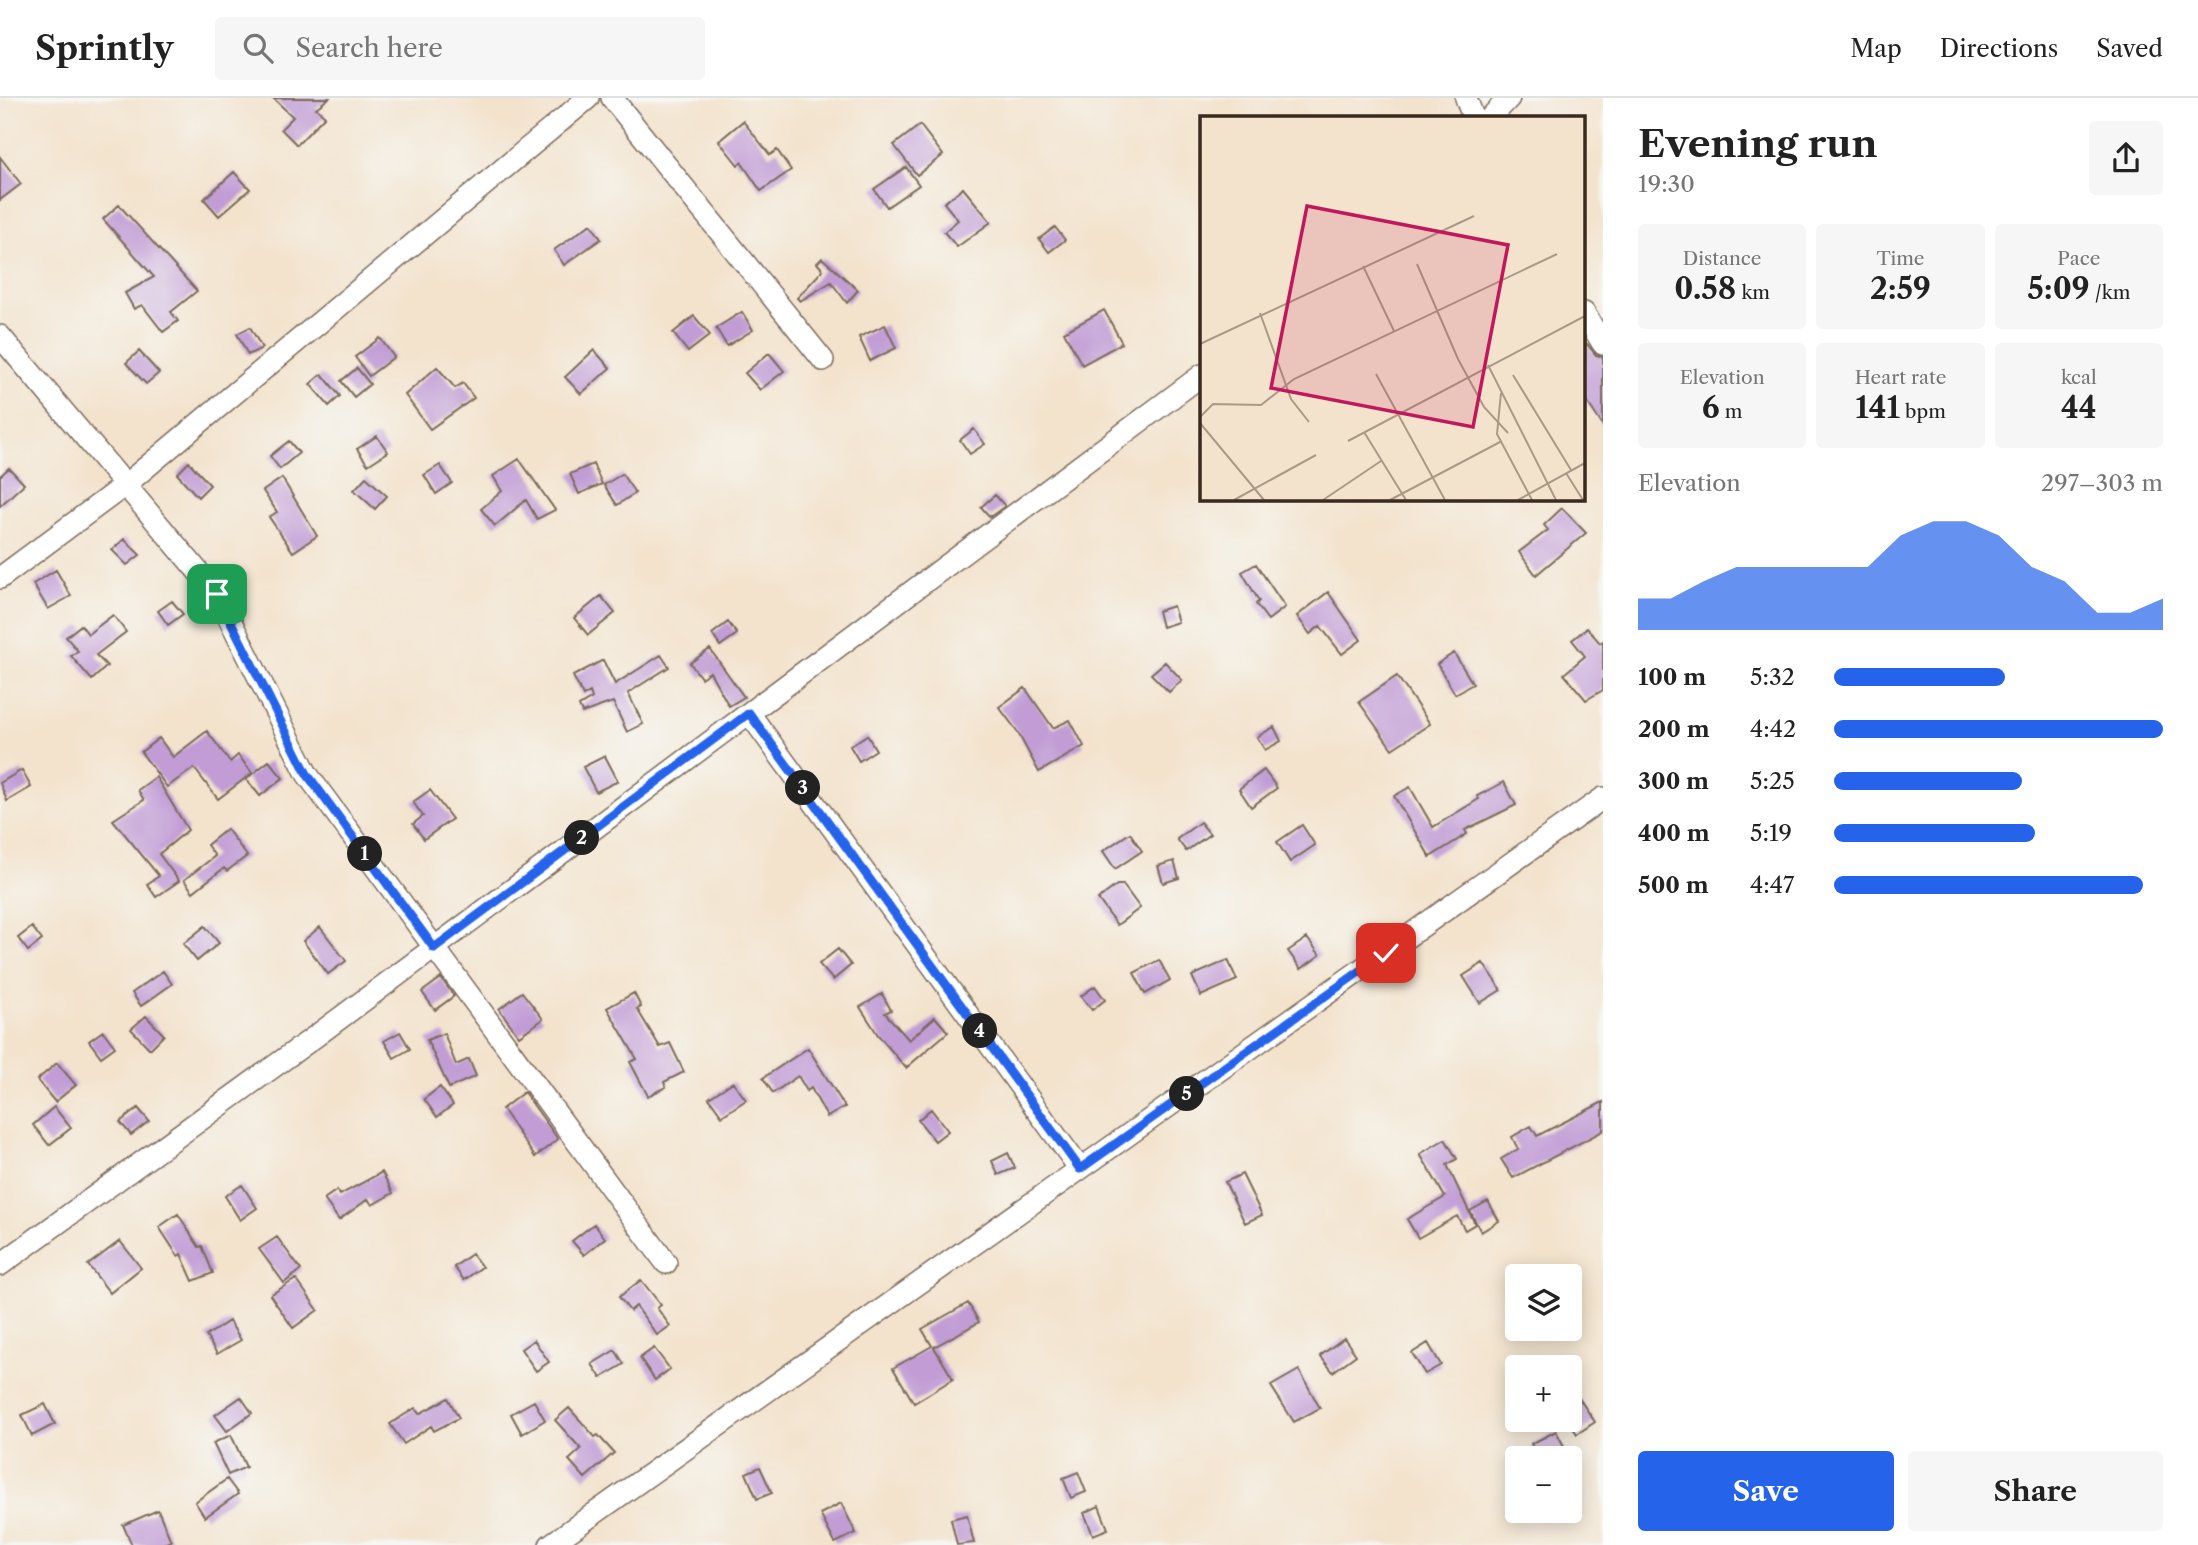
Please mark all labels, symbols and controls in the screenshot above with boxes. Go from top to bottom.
search box [215,17,705,80]
text: Sprintly [35,28,173,69]
icon: search [239,29,277,67]
text: Search here [295,32,443,64]
text: Map [1850,34,1902,63]
text: Directions [1940,34,2058,63]
text: Saved [2096,34,2163,63]
inset map [1200,116,1586,500]
text: Evening run [1638,120,1878,167]
button: share [2089,121,2163,195]
text: 19:30 [1638,170,1695,198]
text: Distance [1683,247,1761,270]
text: Time [1876,247,1925,270]
text: Pace [2057,247,2100,270]
text: 0.58 [1674,270,1736,307]
text: 2:59 [1870,270,1931,307]
text: 5:09 [2027,270,2090,307]
text: km [1736,281,1770,304]
text: /km [2090,281,2130,304]
text: Elevation [1680,366,1765,389]
text: Heart rate [1855,366,1946,389]
text: kcal [2061,366,2097,389]
text: 6 [1702,389,1720,426]
text: 141 [1855,389,1900,426]
text: 44 [2061,389,2097,426]
text: m [1720,400,1743,423]
text: bpm [1900,400,1946,423]
text: Elevation [1638,469,1741,497]
text: 297–303 m [2041,469,2163,497]
pin [187,564,247,624]
icon: arrive [198,575,236,613]
text: 100 m [1638,663,1706,691]
text: 5:32 [1750,663,1795,691]
text: 200 m [1638,715,1710,743]
text: 4:42 [1750,715,1796,743]
text: 300 m [1638,767,1709,795]
text: 5:25 [1750,767,1795,795]
pin: 3 [786,770,820,806]
text: 3 [797,776,808,799]
text: 400 m [1638,819,1710,847]
text: 5:19 [1750,819,1792,847]
pin: 2 [564,820,600,856]
text: 2 [576,826,587,849]
pin: 1 [348,836,382,872]
text: 1 [360,842,369,865]
text: 500 m [1638,871,1709,899]
text: 4:47 [1750,871,1794,899]
pin [1356,923,1416,983]
icon: check [1367,934,1405,972]
pin: 4 [962,1014,998,1048]
text: 4 [974,1019,985,1042]
pin: 5 [1170,1076,1204,1112]
text: 5 [1181,1082,1192,1105]
map controls [1505,1264,1582,1523]
button: layers [1505,1264,1582,1341]
button: + [1505,1355,1582,1432]
button: − [1505,1446,1582,1523]
button: Save [1638,1451,1894,1531]
button: Share [1908,1451,2163,1531]

